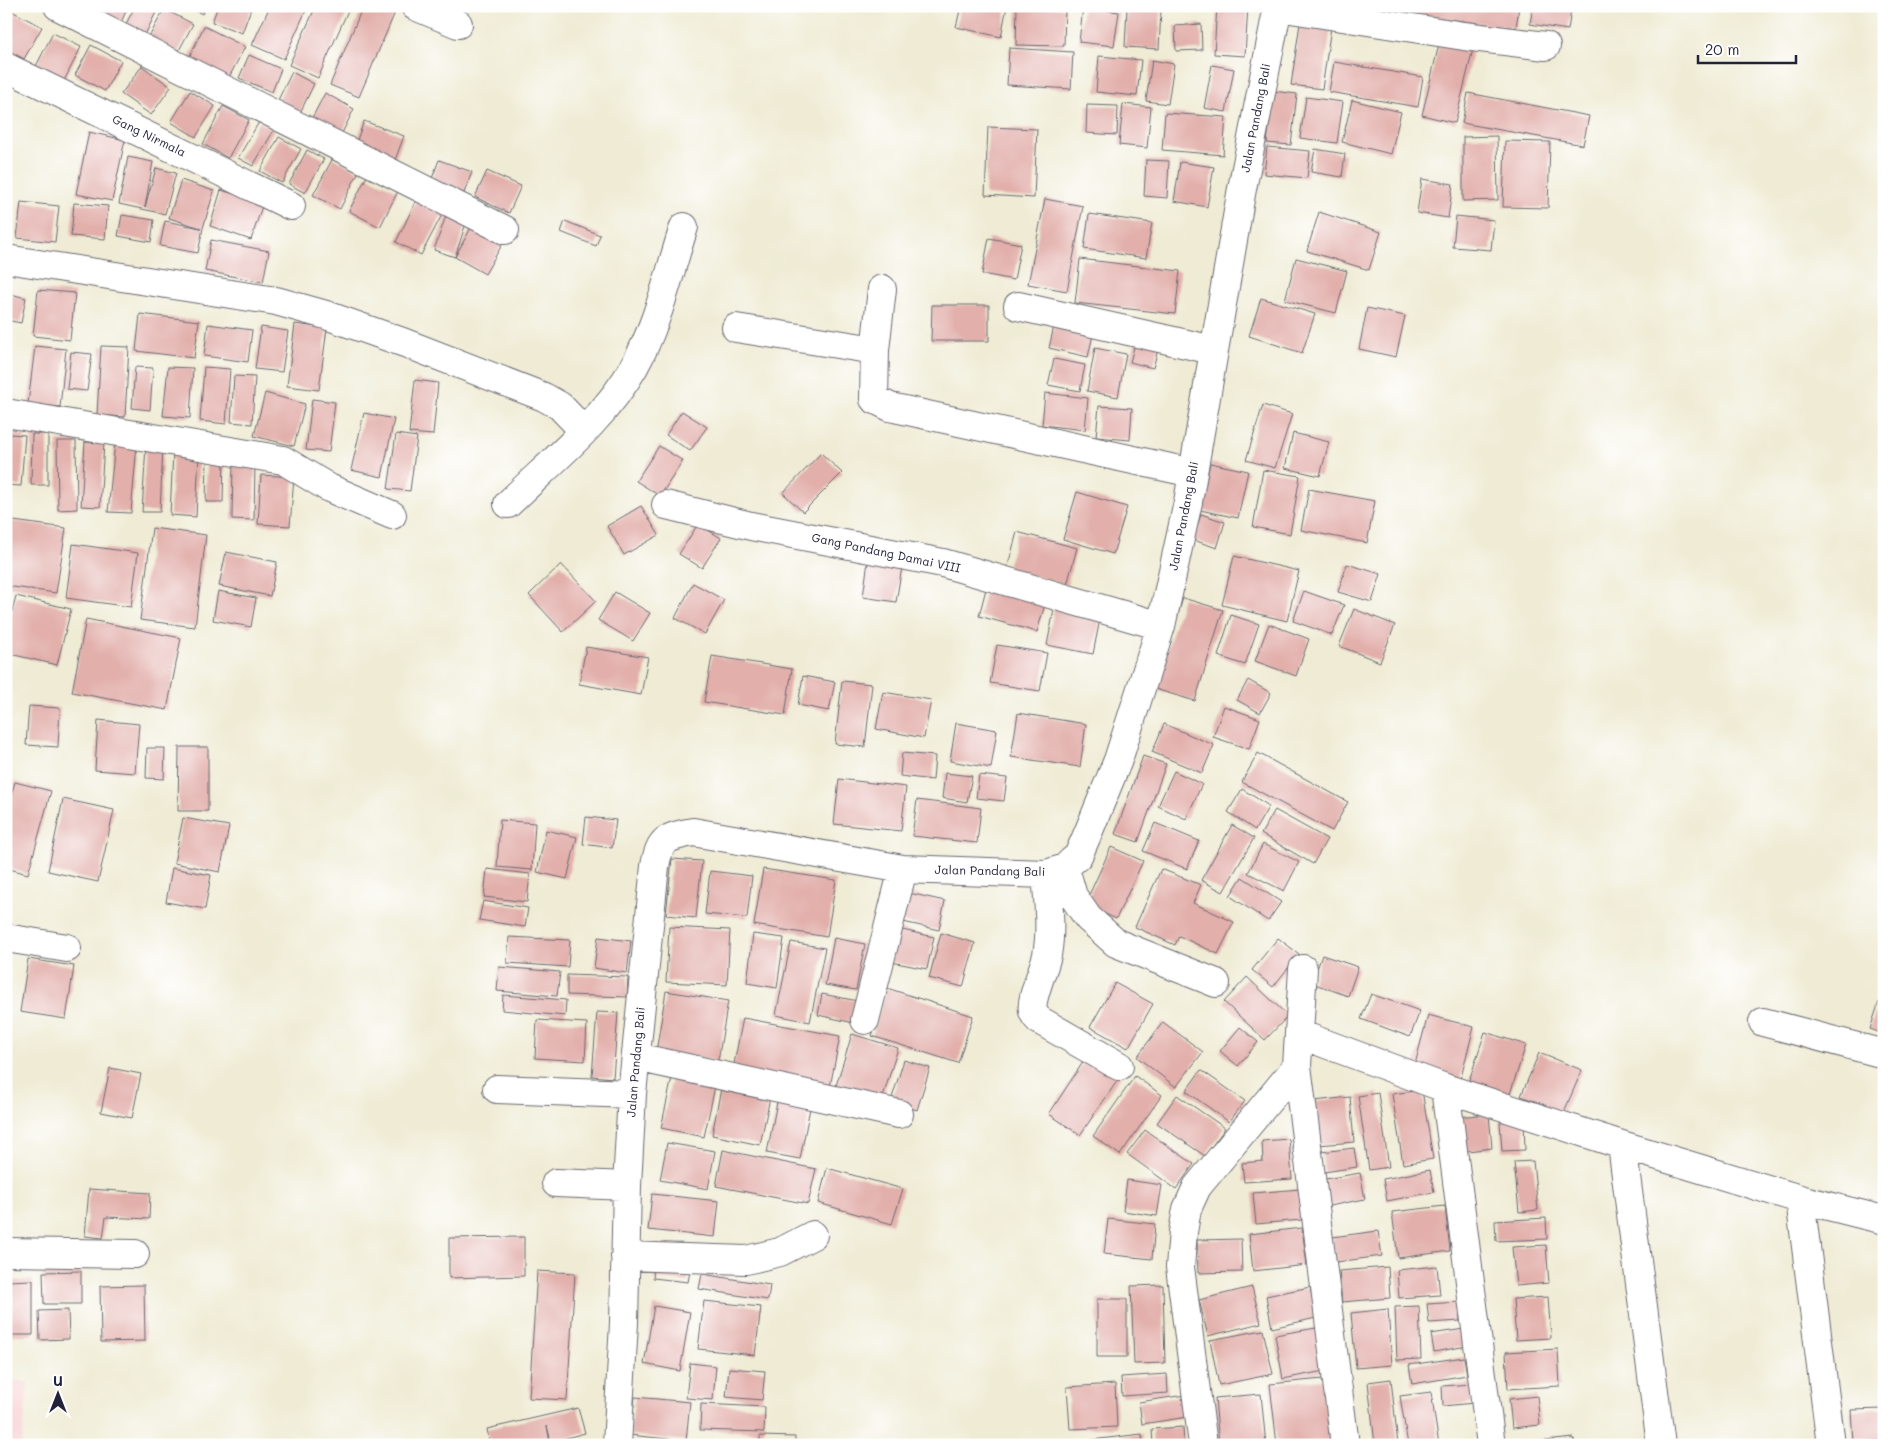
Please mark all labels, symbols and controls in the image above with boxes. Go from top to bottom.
scale bar [1698,32,1795,64]
text: 20 m [1705,39,1739,59]
street label: Jalan Pandang Bali [1237,62,1273,174]
street label: Gang Nirmala [110,110,189,160]
street label: Jalan Pandang Bali [1165,460,1201,572]
street label: Gang Pandang Damai VIII [810,528,962,576]
street label: Jalan Pandang Bali [935,861,1045,879]
street label: Jalan Pandang Bali [622,1006,648,1118]
north arrow [32,1368,82,1418]
text: U [53,1371,63,1390]

